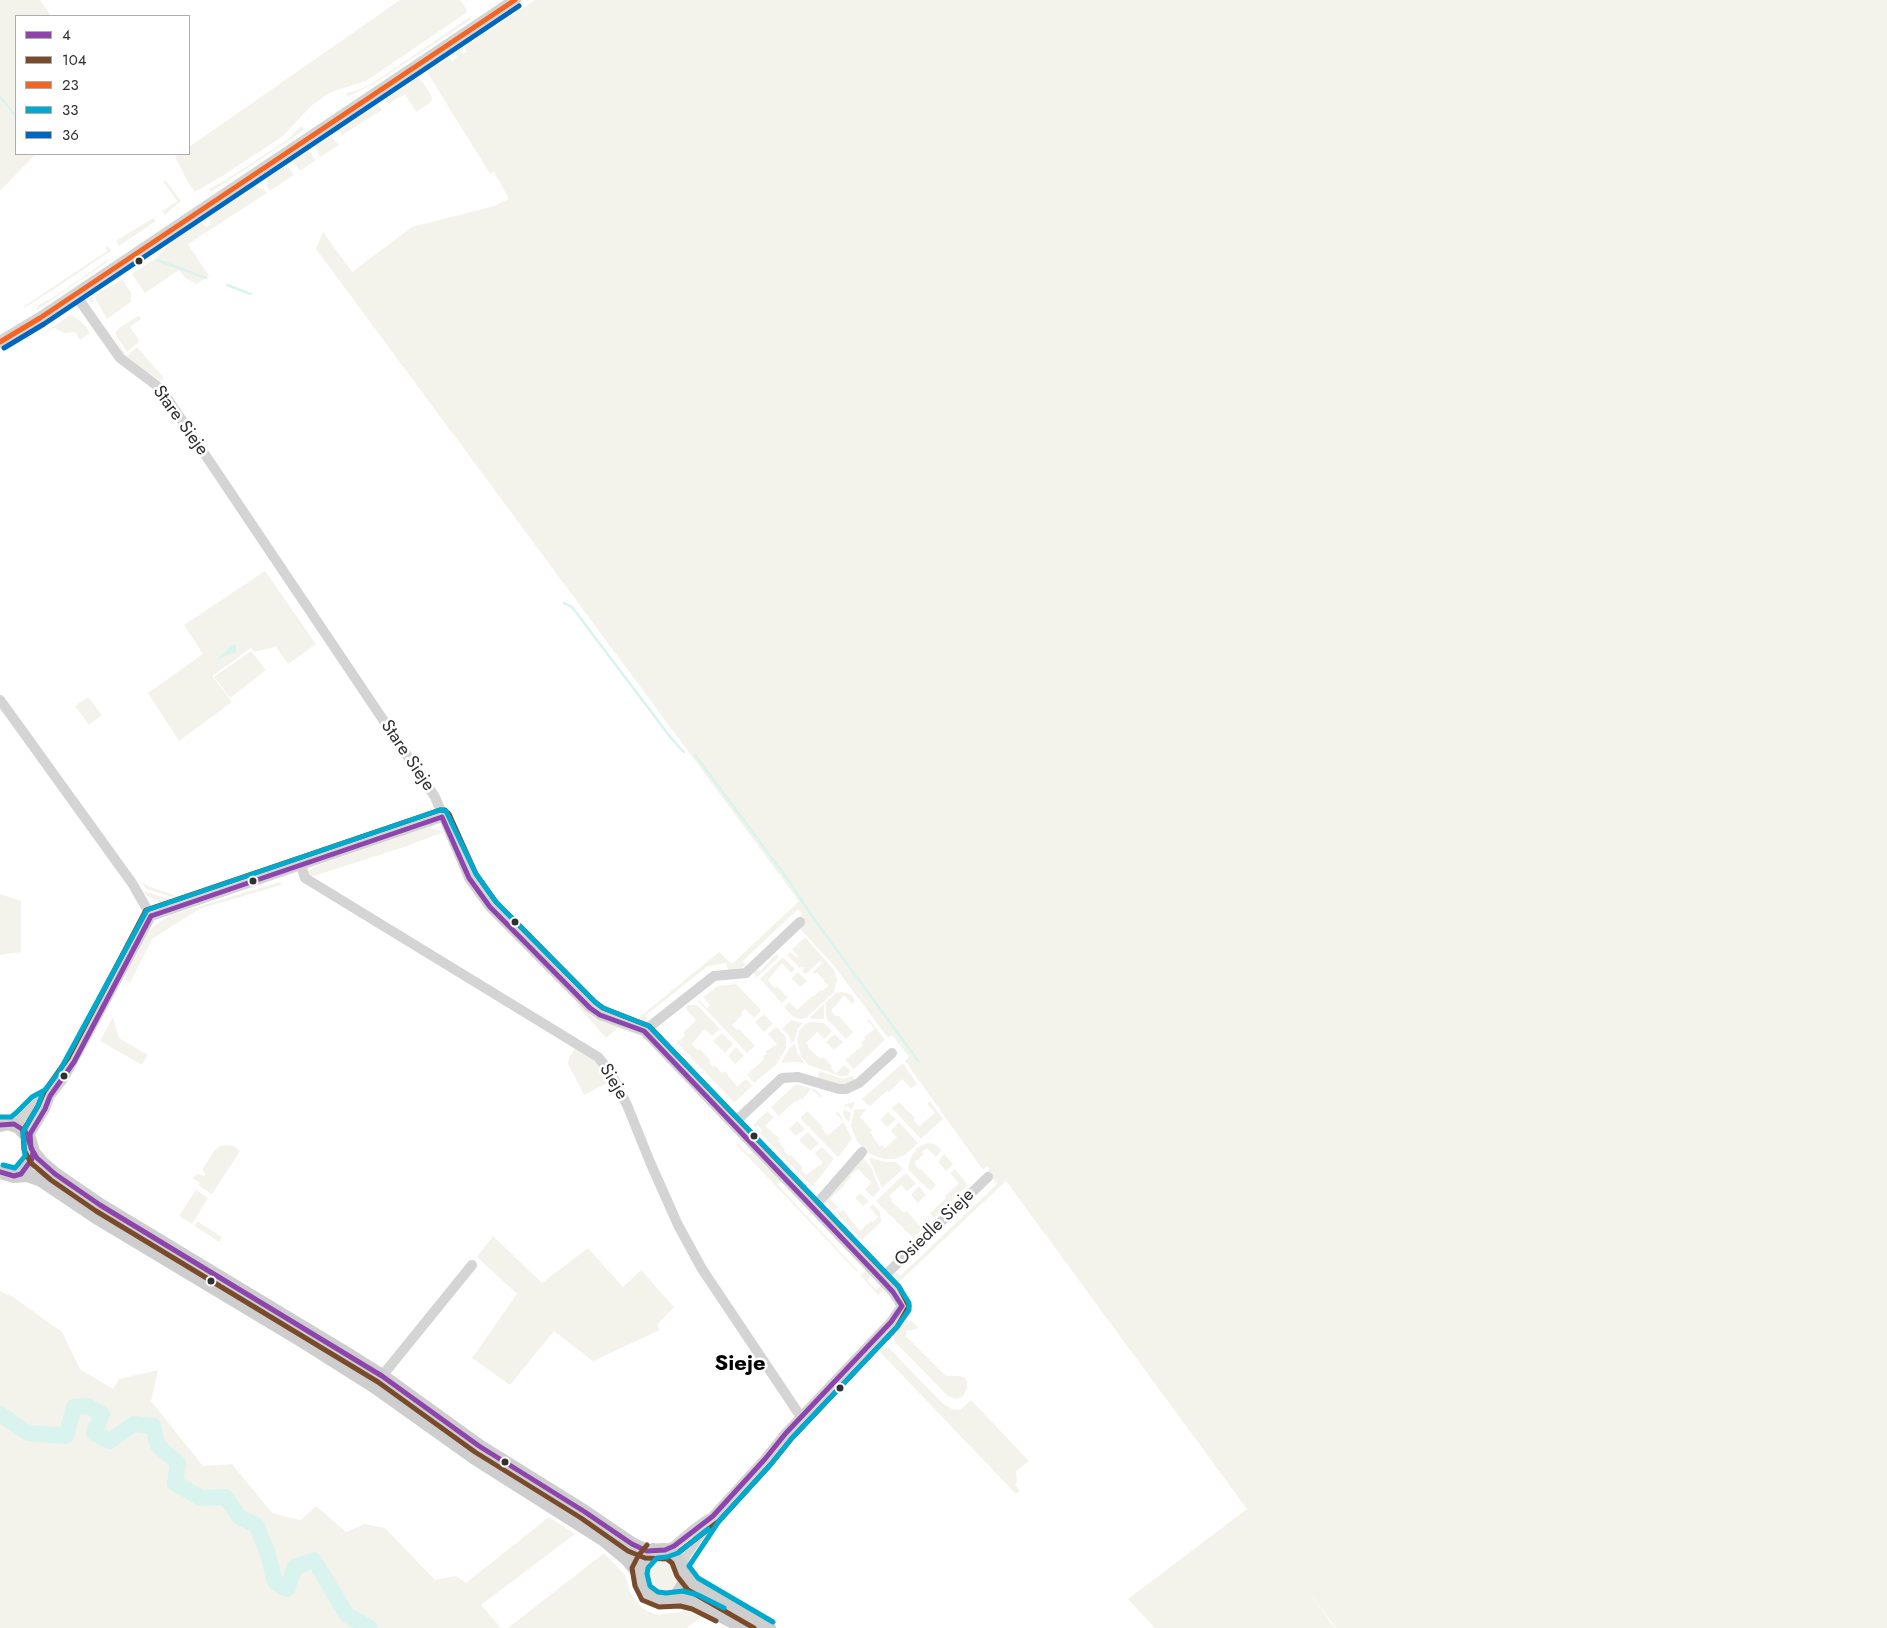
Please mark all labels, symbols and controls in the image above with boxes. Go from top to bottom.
legend [15,15,190,155]
text: 4 [62,24,71,46]
text: 104 [62,49,87,71]
text: 23 [62,74,79,96]
text: 33 [62,99,78,121]
text: 36 [62,124,79,146]
unlabelled marker [134,256,144,266]
street label: Stare Sieje [147,382,213,460]
street label: Stare Sieje [375,716,439,796]
unlabelled marker [248,876,258,886]
unlabelled marker [510,917,520,927]
street label: Sieje [594,1060,632,1104]
unlabelled marker [59,1071,69,1081]
unlabelled marker [749,1131,759,1141]
street label: Osiedle Sieje [891,1185,979,1271]
unlabelled marker [206,1276,216,1286]
district label: Sieje [714,1352,766,1378]
unlabelled marker [835,1383,845,1393]
unlabelled marker [500,1457,510,1467]

